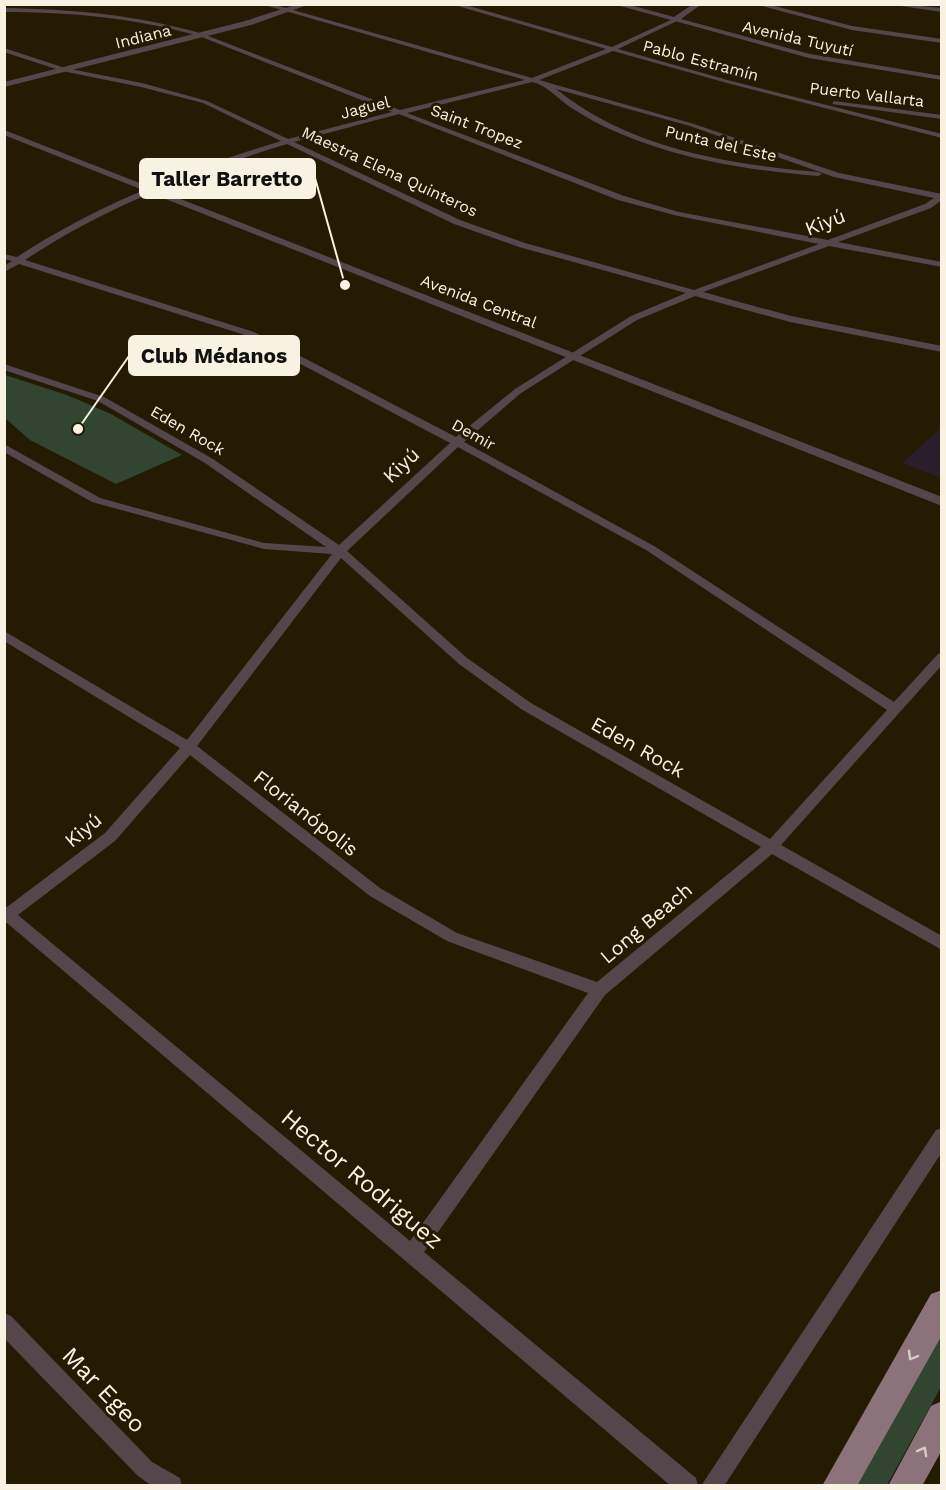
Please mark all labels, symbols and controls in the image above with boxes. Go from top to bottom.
street label: Avenida Tuyutí [741,17,855,60]
street label: Indiana [113,20,173,53]
street label: Pablo Estramín [641,36,761,85]
street label: Puerto Vallarta [809,78,925,111]
street label: Jaguel [338,92,392,123]
street label: Saint Tropez [428,100,526,153]
street label: Punta del Este [663,121,779,166]
street label: Maestra Elena Quinteros [299,122,481,221]
callout: Taller Barretto [140,159,315,198]
text: Taller Barretto [151,166,303,191]
street label: Kiyú [802,203,848,241]
street label: Avenida Central [418,271,540,332]
callout: Club Médanos [129,336,299,375]
text: Club Médanos [141,343,287,368]
street label: Eden Rock [147,402,228,459]
street label: Demir [449,415,499,454]
street label: Kiyú [378,442,424,488]
street label: Eden Rock [587,711,689,783]
street label: Florianópolis [249,765,363,861]
street label: Kiyú [60,808,106,852]
street label: Long Beach [595,877,697,969]
street label: Hector Rodriguez [276,1103,448,1255]
street label: Mar Egeo [57,1342,151,1438]
one-way arrow [908,1350,920,1360]
one-way arrow [916,1447,927,1458]

